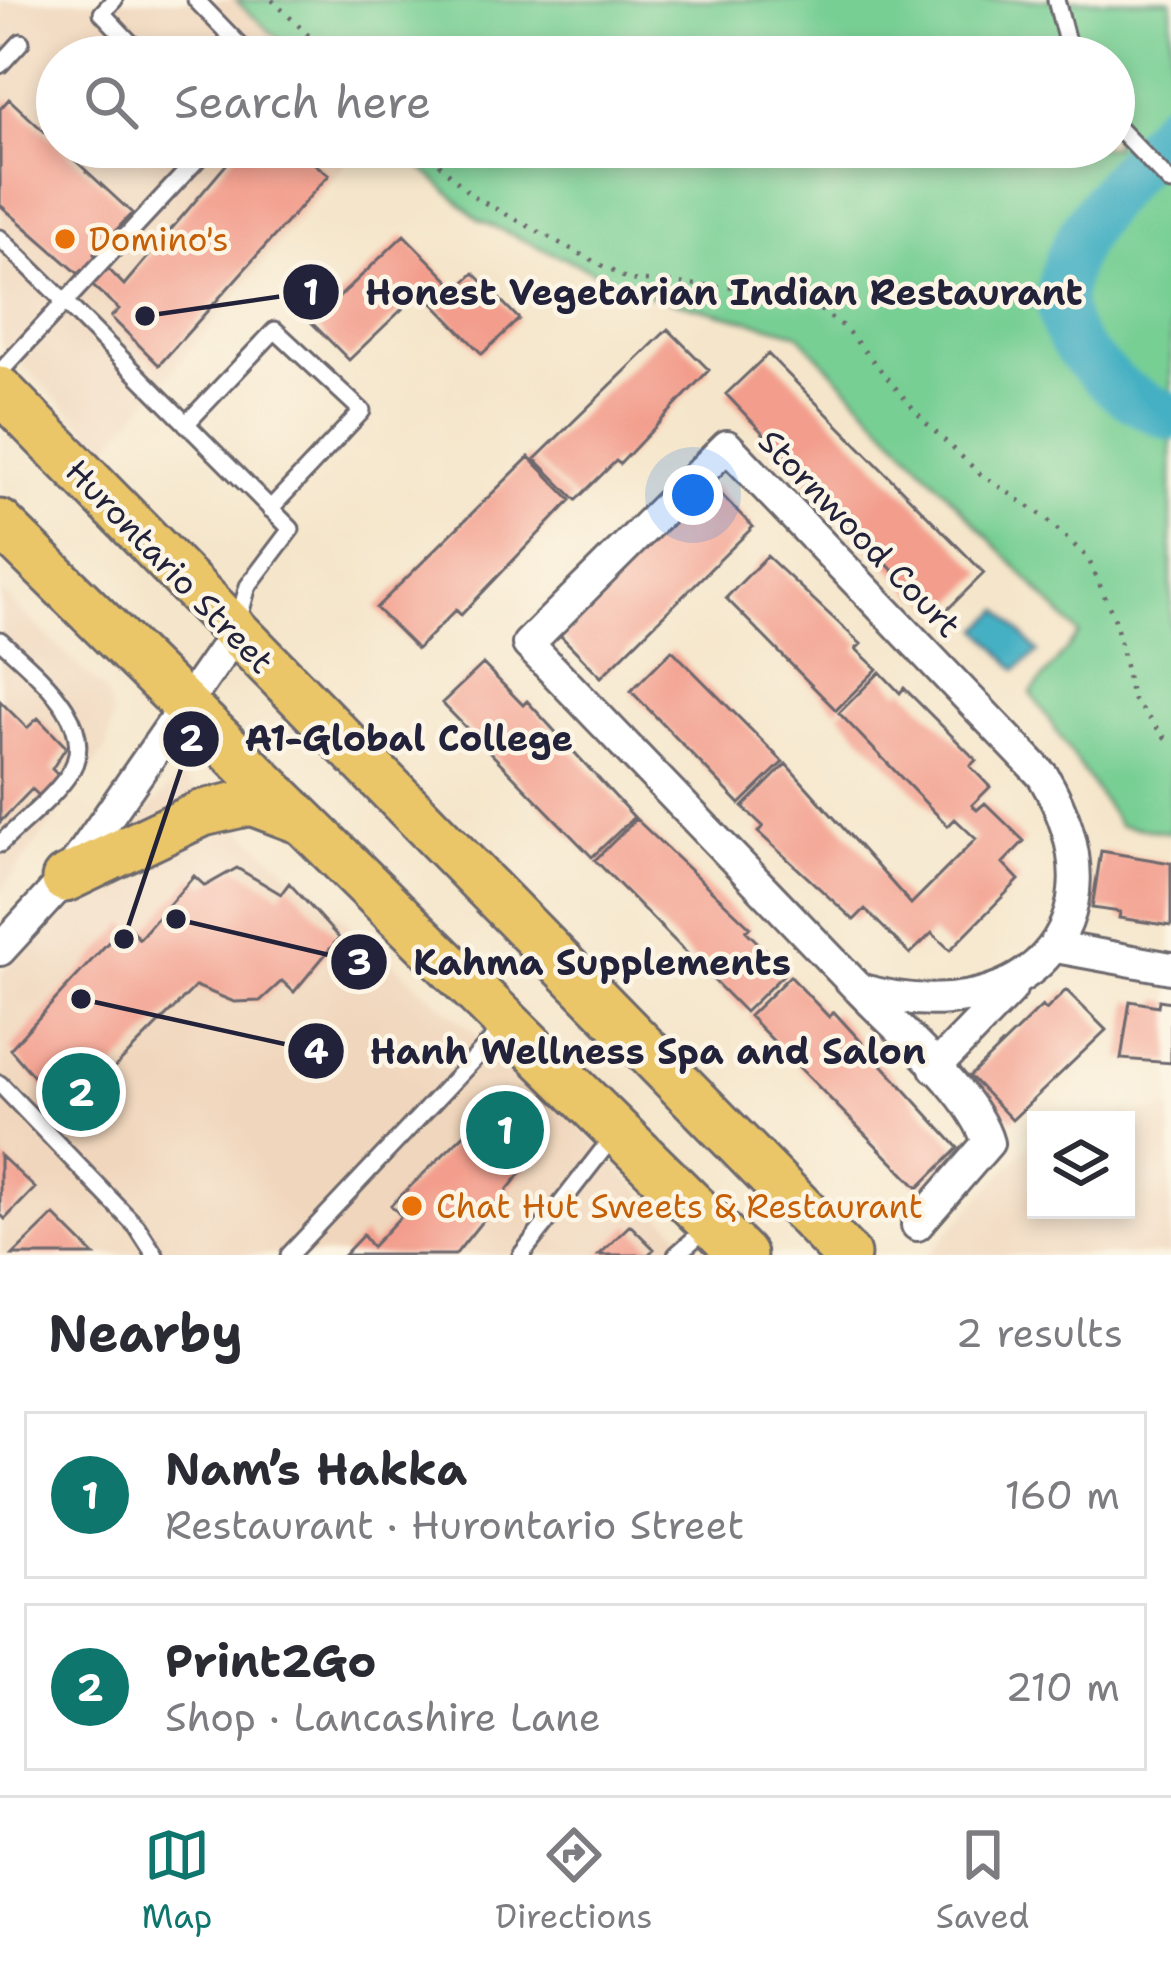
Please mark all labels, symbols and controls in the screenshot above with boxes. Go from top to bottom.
search box [36,36,1135,168]
icon: search [78,69,144,135]
text: Search here [174,72,431,132]
place label: Domino's [89,217,229,262]
marker: Domino's [52,226,78,252]
callout: Honest Vegetarian Indian Restaurant [281,256,1106,328]
text: 1 [303,268,319,317]
text: Honest Vegetarian Indian Restaurant [365,268,1083,317]
street label: Stornwood Court [749,419,971,647]
street label: Hurontario Street [56,449,284,683]
your location [663,465,723,525]
callout: A1-Global College [161,703,598,775]
text: 2 [178,714,204,763]
text: A1-Global College [245,714,573,763]
callout: Kahma Supplements [329,926,815,998]
text: 3 [346,938,372,987]
text: Kahma Supplements [413,938,791,987]
callout: Hanh Wellness Spa and Salon [286,1015,950,1087]
text: 4 [303,1027,329,1076]
text: Hanh Wellness Spa and Salon [370,1027,926,1076]
pin: 2 [42,1047,120,1137]
pin: 1 [466,1085,544,1175]
map controls [1027,1111,1135,1219]
button: layers [1027,1111,1135,1219]
place label: Chat Hut Sweets & Restaurant [436,1184,923,1229]
marker: Chat Hut Sweets & Restaurant [399,1193,425,1219]
text: Nearby [48,1299,243,1367]
text: 2 results [956,1307,1123,1359]
text: Nam’s Hakka [165,1439,467,1499]
text: 1 [81,1469,99,1521]
text: 160 m [1005,1469,1120,1521]
text: Restaurant · Hurontario Street [165,1499,744,1551]
text: Print2Go [165,1631,377,1691]
text: 2 [76,1661,104,1713]
text: 210 m [1005,1661,1120,1713]
text: Shop · Lancashire Lane [165,1691,601,1743]
tab: Map [142,1822,212,1939]
tab: Directions [495,1822,653,1939]
tab: Saved [936,1822,1029,1939]

